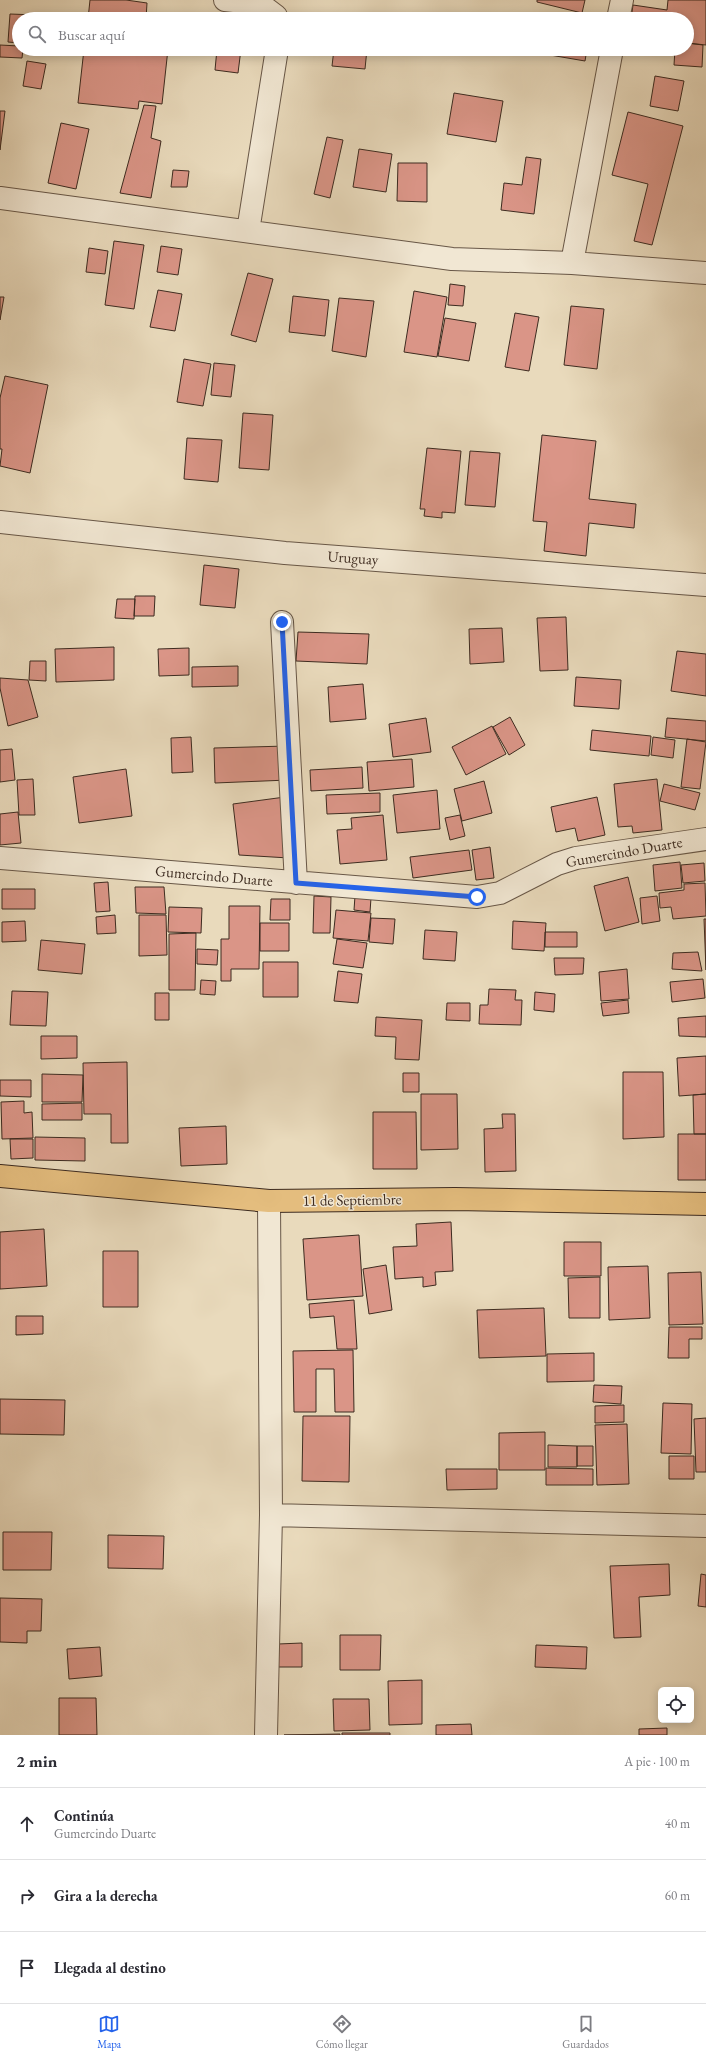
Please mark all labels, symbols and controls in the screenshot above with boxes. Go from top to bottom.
search box [12,12,694,56]
icon: search [26,23,48,45]
text: Buscar aquí [58,25,125,44]
street label: Uruguay [327,546,379,569]
route end [273,613,291,631]
street label: Gumercindo Duarte [564,832,684,871]
street label: Gumercindo Duarte [155,861,274,890]
route start [468,888,486,906]
street label: 11 de Septiembre [302,1189,402,1210]
map controls [658,1687,694,1723]
button: locate [658,1687,694,1723]
text: 2 min [16,1750,57,1772]
text: A pie · 100 m [624,1753,690,1770]
text: Continúa [54,1806,114,1825]
icon: ahead [16,1813,38,1835]
text: 40 m [665,1815,690,1832]
text: Gumercindo Duarte [54,1825,156,1842]
icon: right [16,1885,38,1907]
text: Gira a la derecha [54,1886,158,1905]
text: 60 m [665,1887,690,1904]
icon: arrive [16,1957,38,1979]
text: Llegada al destino [54,1958,166,1977]
tab: Mapa [97,2013,121,2051]
tab: Cómo llegar [316,2013,368,2051]
tab: Guardados [562,2013,609,2051]

